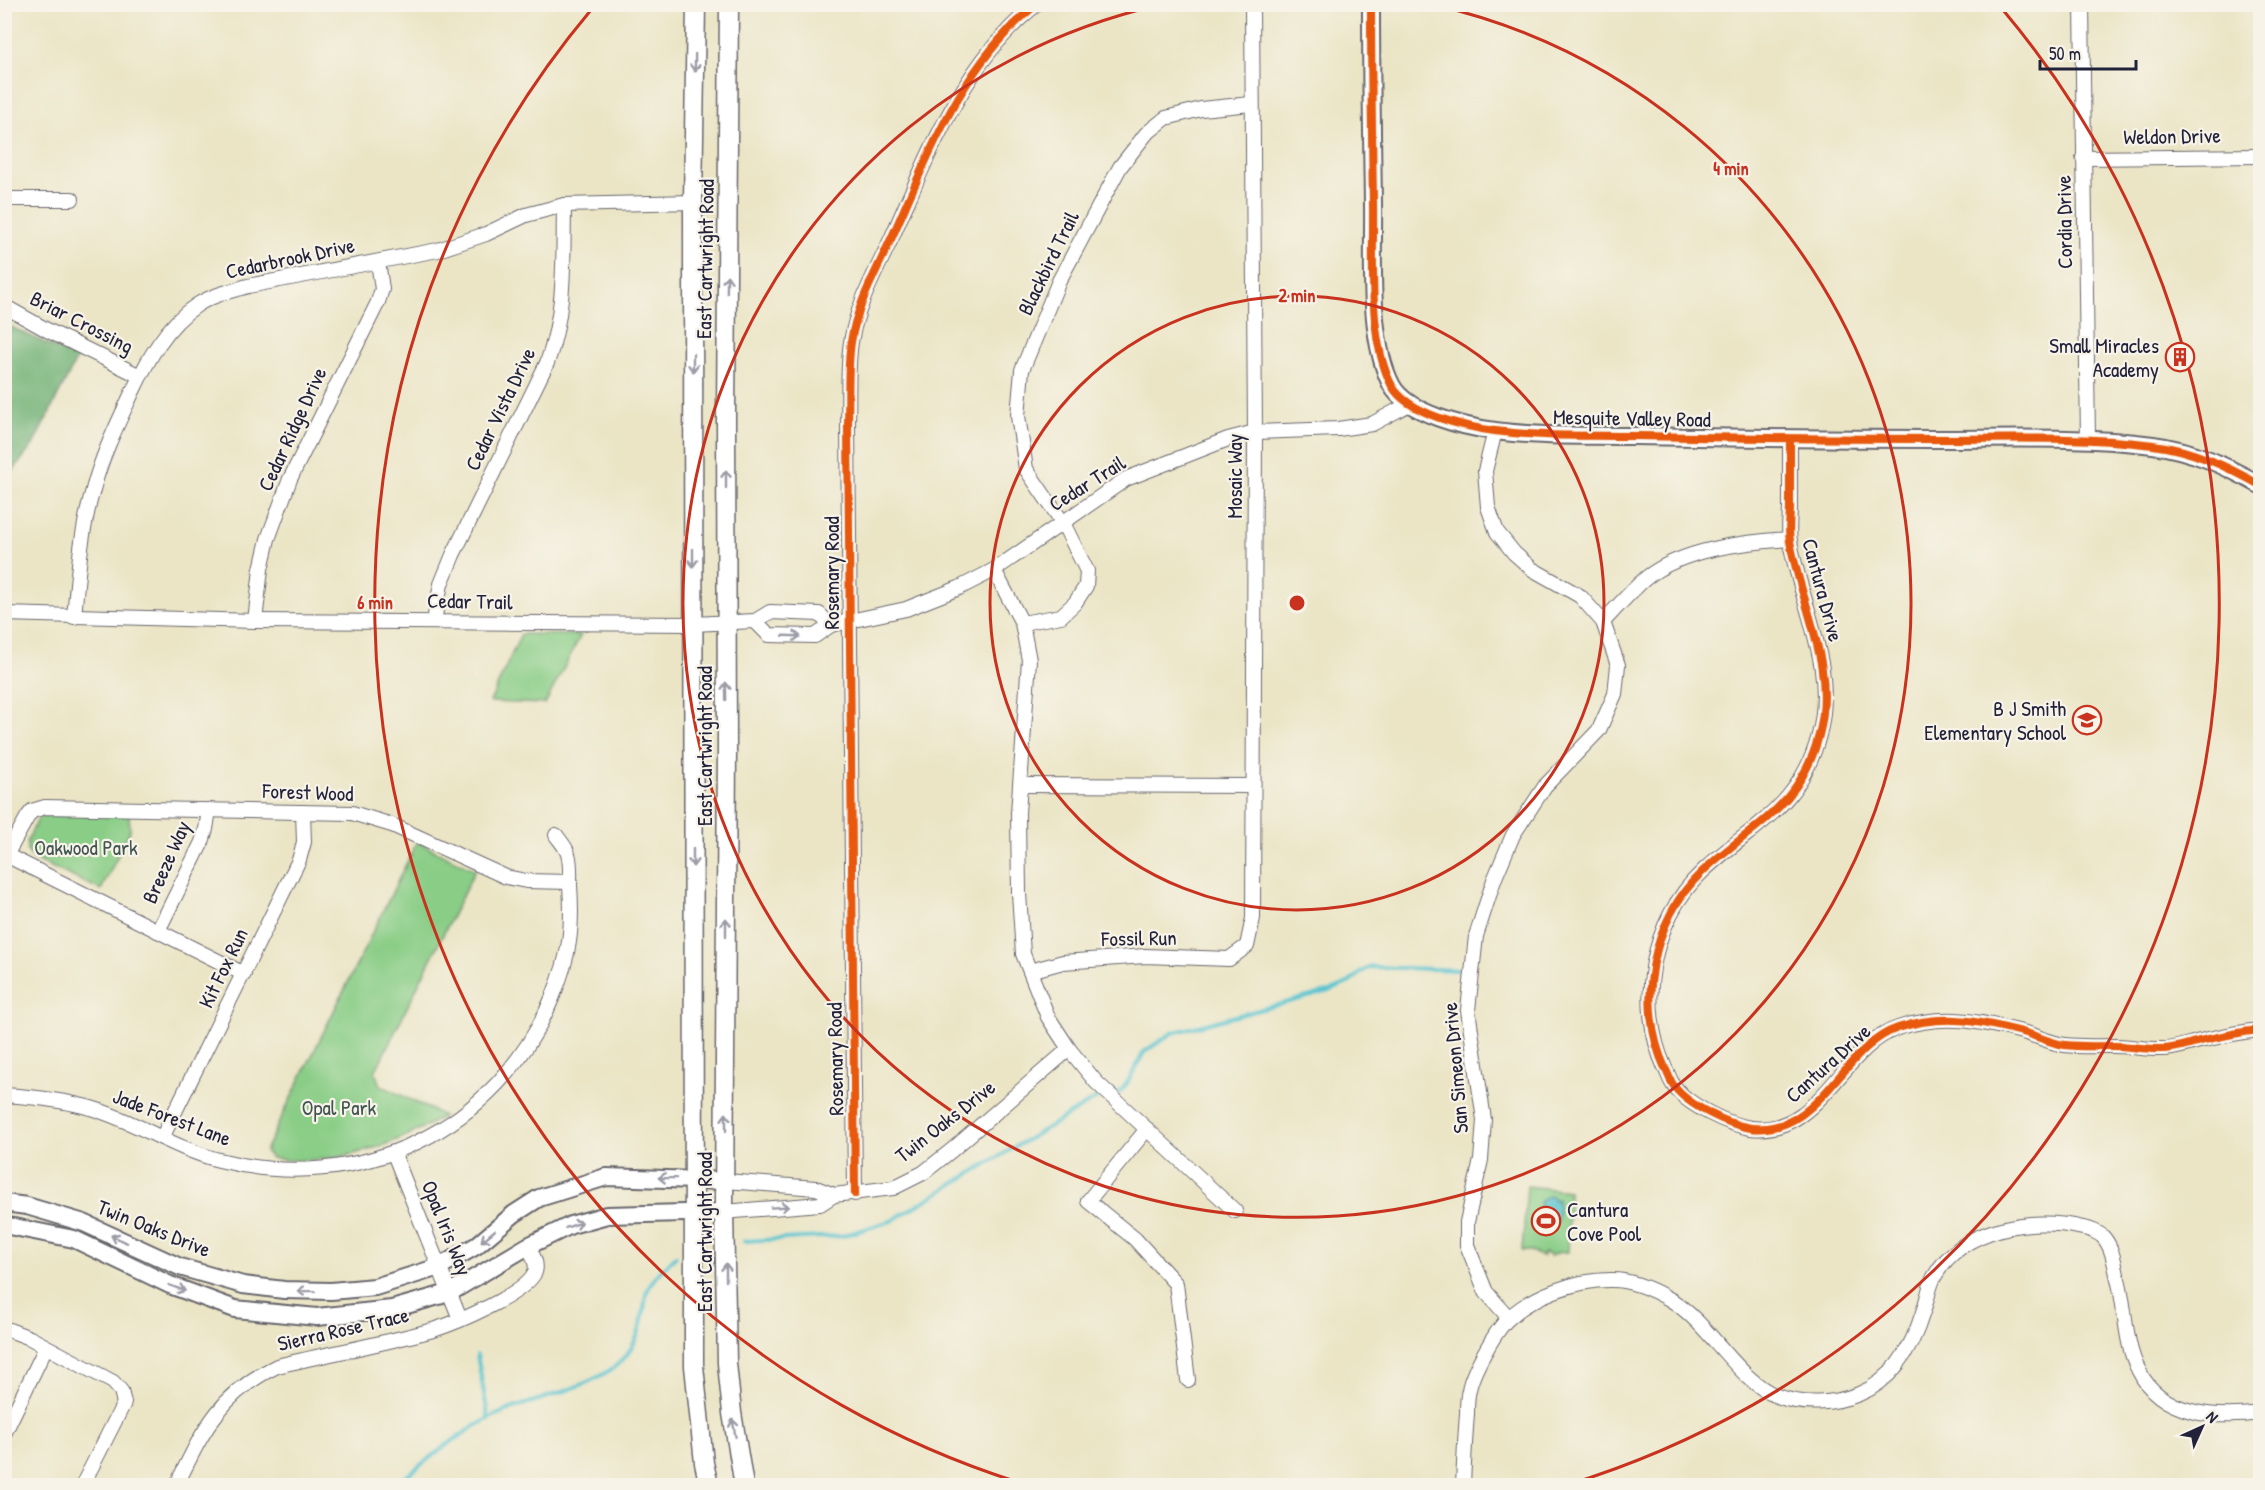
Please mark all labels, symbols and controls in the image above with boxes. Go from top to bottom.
scale bar [2040,33,2136,71]
text: 50 m [2049,41,2081,66]
one-way arrow [689,52,701,72]
street label: Weldon Drive [2123,121,2221,151]
text: 4 min [1713,156,1749,181]
street label: Cordia Drive [2049,175,2079,269]
street label: East Cartwright Road [689,179,721,339]
street label: Blackbird Trail [1010,206,1086,320]
street label: Cedarbrook Drive [223,230,357,286]
one-way arrow [721,274,733,294]
text: 2 min [1279,283,1315,308]
street label: Briar Crossing [25,284,139,360]
place label: Small Miracles Academy [2049,331,2159,384]
building icon: Small Miracles Academy [2164,341,2196,373]
street label: Cedar Vista Drive [458,343,542,475]
one-way arrow [687,352,699,372]
street label: Cedar Ridge Drive [251,362,333,496]
street label: Mesquite Valley Road [1553,402,1711,434]
street label: Mosaic Way [1220,433,1249,519]
street label: Cedar Trail [1043,448,1131,518]
one-way arrow [720,469,732,489]
street label: Rosemary Road [817,516,846,630]
street label: Cantura Drive [1795,535,1851,645]
one-way arrow [687,547,699,567]
street label: Cedar Trail [427,586,513,616]
text: 6 min [357,590,393,615]
centre of rings [1287,593,1307,613]
one-way arrow [781,630,801,641]
street label: East Cartwright Road [690,666,719,826]
one-way arrow [721,682,732,702]
place label: B J Smith Elementary School [1924,694,2066,747]
school or university icon: B J Smith Elementary School [2071,704,2103,736]
street label: Forest Wood [261,776,354,808]
street label: Breeze Way [135,816,197,908]
park label: Oakwood Park [34,833,138,862]
one-way arrow [687,847,699,867]
one-way arrow [721,918,732,938]
street label: Kit Fox Run [191,923,255,1013]
street label: Fossil Run [1100,923,1177,953]
street label: San Simeon Drive [1435,1001,1475,1135]
street label: Rosemary Road [820,1002,850,1116]
street label: Cantura Drive [1779,1017,1877,1109]
street label: Twin Oaks Drive [889,1073,1001,1169]
street label: Jade Forest Lane [109,1081,235,1153]
park label: Opal Park [302,1093,377,1122]
one-way arrow [720,1113,732,1133]
street label: East Cartwright Road [690,1152,719,1312]
one-way arrow [658,1172,678,1184]
street label: Opal Iris Way [415,1176,479,1280]
street label: Twin Oaks Drive [93,1192,215,1264]
place label: Cantura Cove Pool [1567,1195,1642,1248]
one-way arrow [770,1202,790,1213]
sports icon: Cantura Cove Pool [1530,1205,1562,1237]
one-way arrow [564,1218,583,1229]
one-way arrow [480,1229,496,1242]
one-way arrow [111,1233,129,1245]
one-way arrow [720,1262,732,1282]
one-way arrow [167,1283,186,1294]
one-way arrow [296,1285,316,1296]
street label: Sierra Rose Trace [275,1300,411,1358]
north arrow [2172,1397,2232,1457]
text: N [2202,1406,2224,1428]
one-way arrow [728,1418,739,1438]

